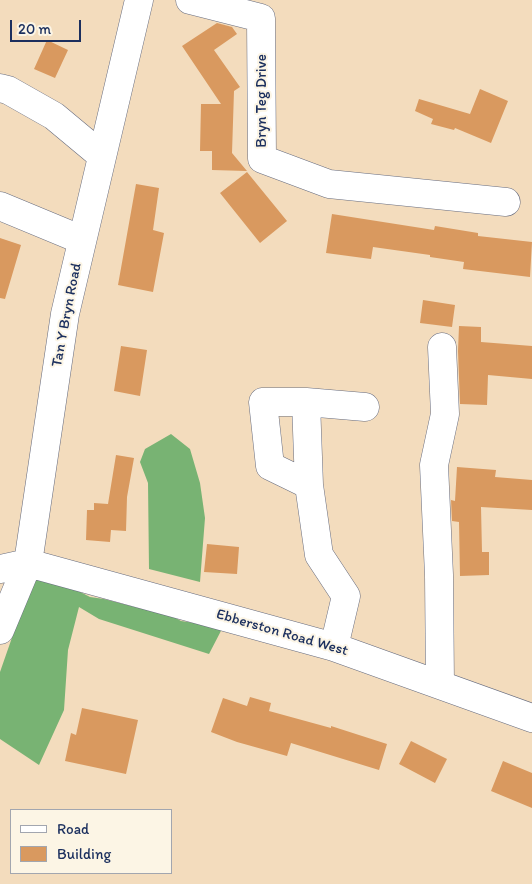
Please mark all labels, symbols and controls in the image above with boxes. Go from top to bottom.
scale bar [12,10,84,42]
text: 20 m [18,20,51,38]
street label: Bryn Teg Drive [253,54,271,148]
street label: Tan Y Bryn Road [48,262,86,368]
street label: Ebberston Road West [214,606,350,660]
legend [10,809,172,874]
text: Road [57,820,89,838]
text: Building [57,845,111,863]

